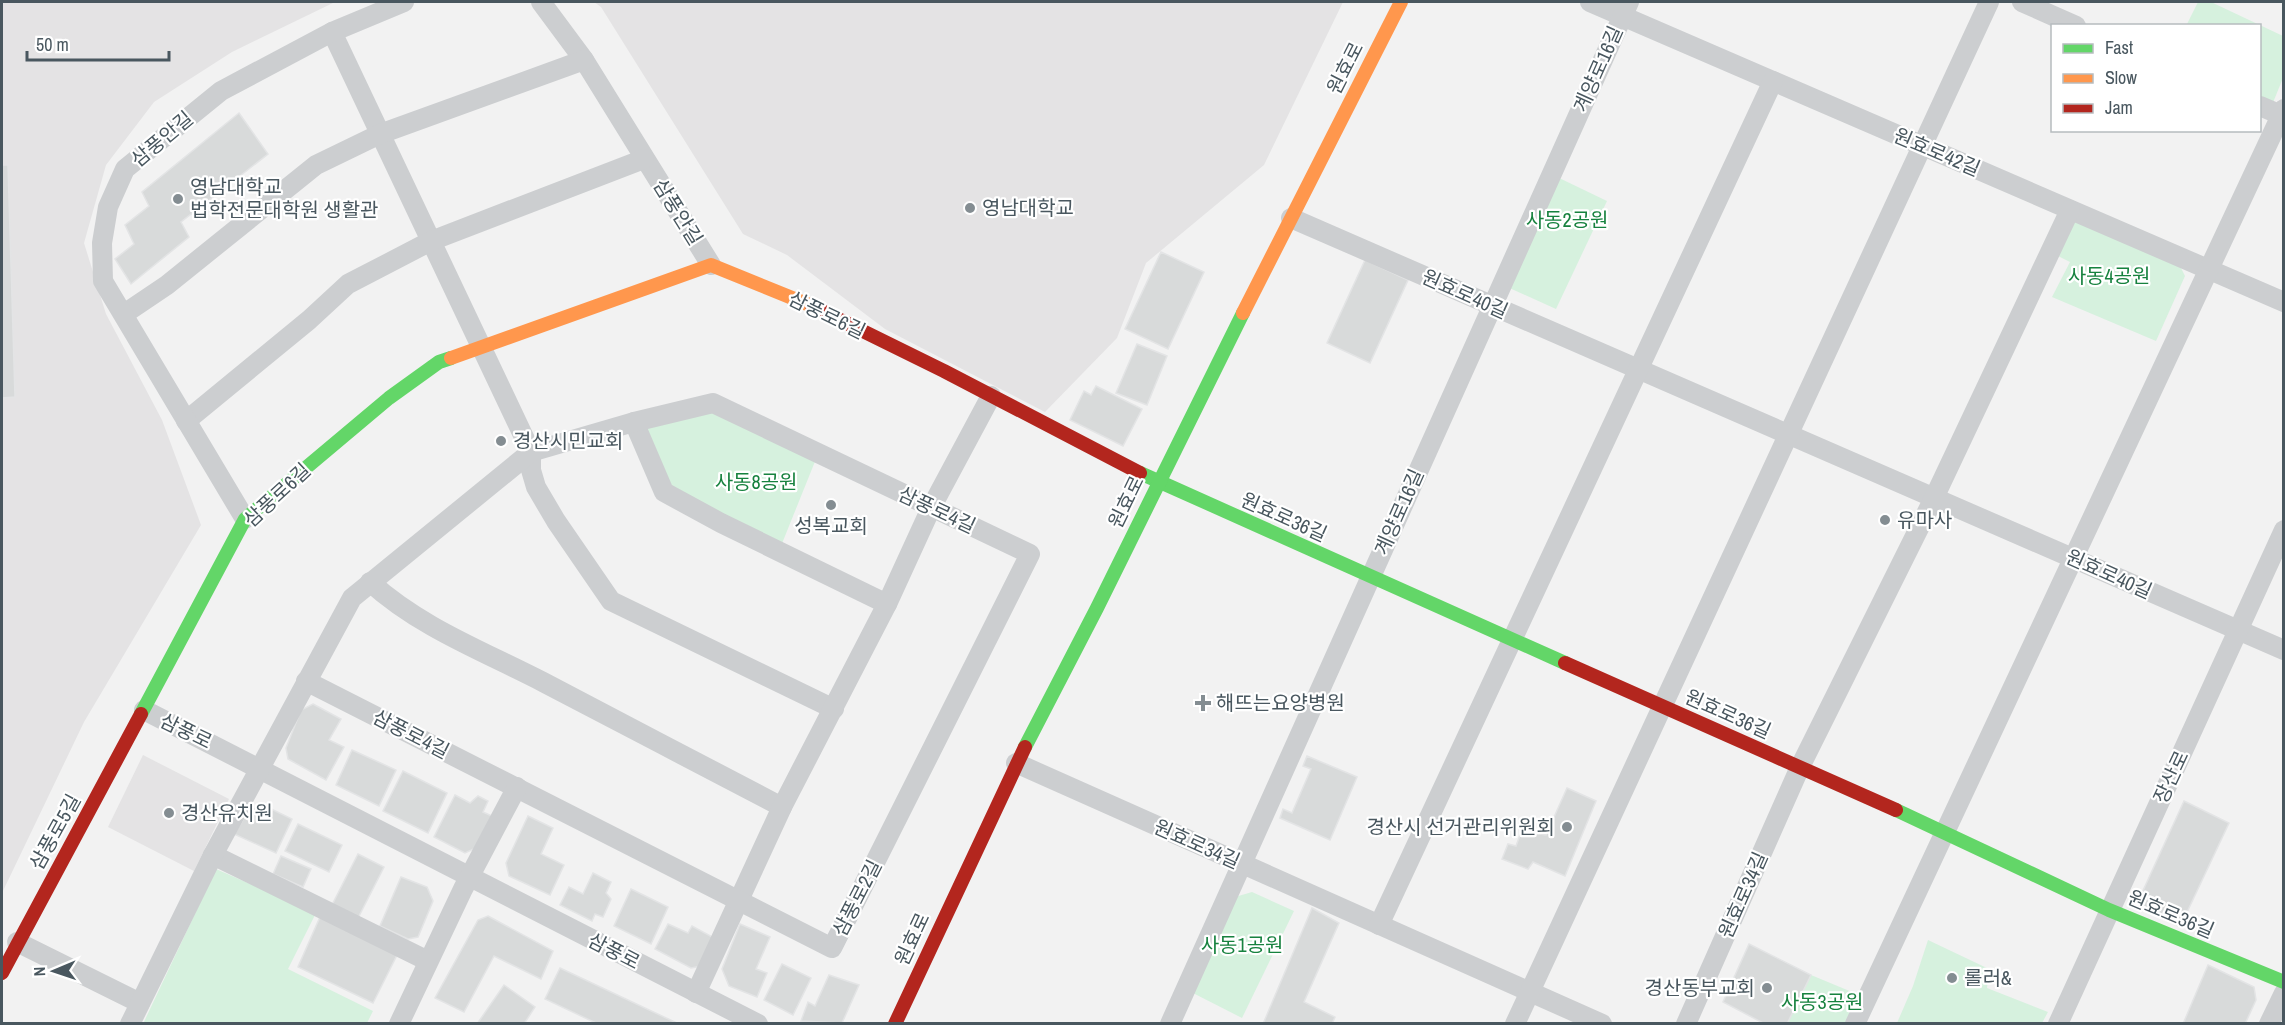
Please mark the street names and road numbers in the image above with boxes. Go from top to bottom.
street label: 계양로16길 [1567,21,1629,116]
street label: 원효로 [1320,37,1369,98]
street label: 삼풍안길 [125,105,199,173]
street label: 원효로42길 [1890,121,1985,182]
street label: 삼풍안길 [647,173,709,250]
street label: 원효로40길 [1418,263,1513,325]
street label: 삼풍로6길 [784,284,870,345]
street label: 삼풍로6길 [237,457,316,533]
street label: 계양로16길 [1368,464,1430,559]
street label: 원효로 [1101,471,1150,533]
street label: 삼풍로4길 [894,480,980,539]
street label: 원효로36길 [1237,486,1332,548]
street label: 원효로40길 [2062,543,2157,605]
street label: 원효로36길 [1681,683,1776,745]
street label: 삼풍로4길 [368,703,454,764]
street label: 삼풍로 [155,706,217,755]
street label: 장산로 [2147,746,2194,808]
street label: 삼풍로5길 [23,789,86,874]
street label: 원효로34길 [1150,813,1245,875]
street label: 원효로34길 [1712,847,1774,942]
street label: 삼풍로2길 [826,855,887,941]
street label: 원효로36길 [2124,883,2219,944]
street label: 원효로 [888,908,935,970]
street label: 삼풍로 [584,926,645,975]

